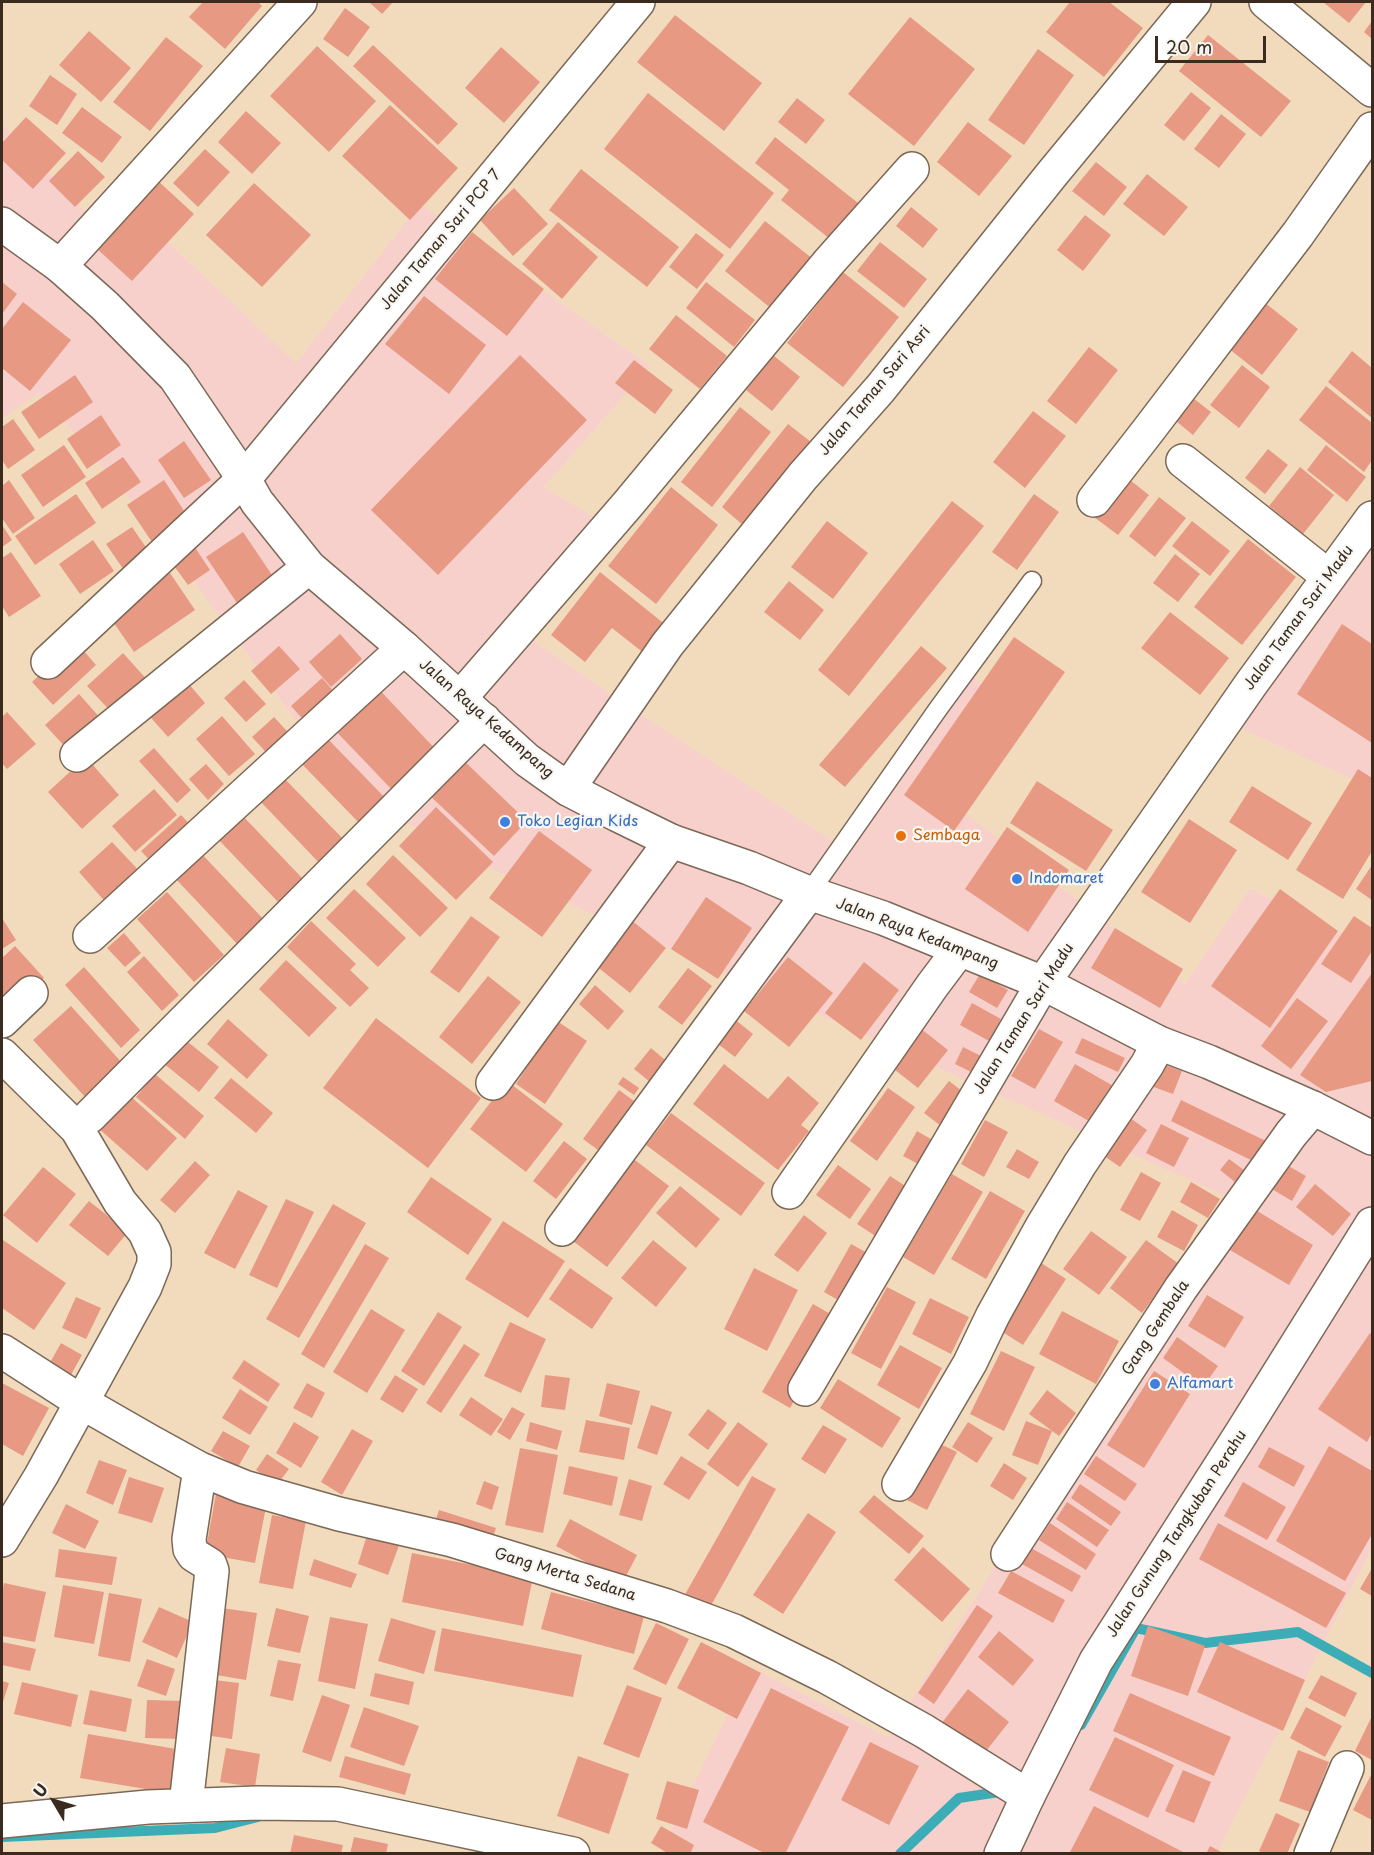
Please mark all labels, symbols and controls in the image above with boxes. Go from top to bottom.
scale bar [1158,24,1269,62]
text: 20 m [1166,33,1212,60]
street label: Jalan Taman Sari PCP 7 [377,166,505,314]
street label: Jalan Taman Sari Asri [816,323,934,459]
street label: Jalan Taman Sari Madu [1240,542,1358,694]
street label: Jalan Raya Kedampang [415,656,557,782]
place label: Toko Legian Kids [517,813,638,831]
marker: Toko Legian Kids [498,815,512,829]
place label: Sembaga [913,827,980,845]
marker: Sembaga [894,829,908,843]
place label: Indomaret [1029,870,1104,888]
marker: Indomaret [1010,872,1024,886]
street label: Jalan Raya Kedampang [833,895,1001,973]
street label: Jalan Taman Sari Madu [970,940,1078,1098]
street label: Gang Gembala [1119,1277,1193,1379]
place label: Alfamart [1167,1375,1233,1393]
marker: Alfamart [1148,1377,1162,1391]
street label: Jalan Gunung Tangkuban Perahu [1103,1427,1251,1641]
street label: Gang Merta Sedana [492,1545,638,1605]
north arrow [24,1771,84,1831]
text: U [27,1778,53,1802]

